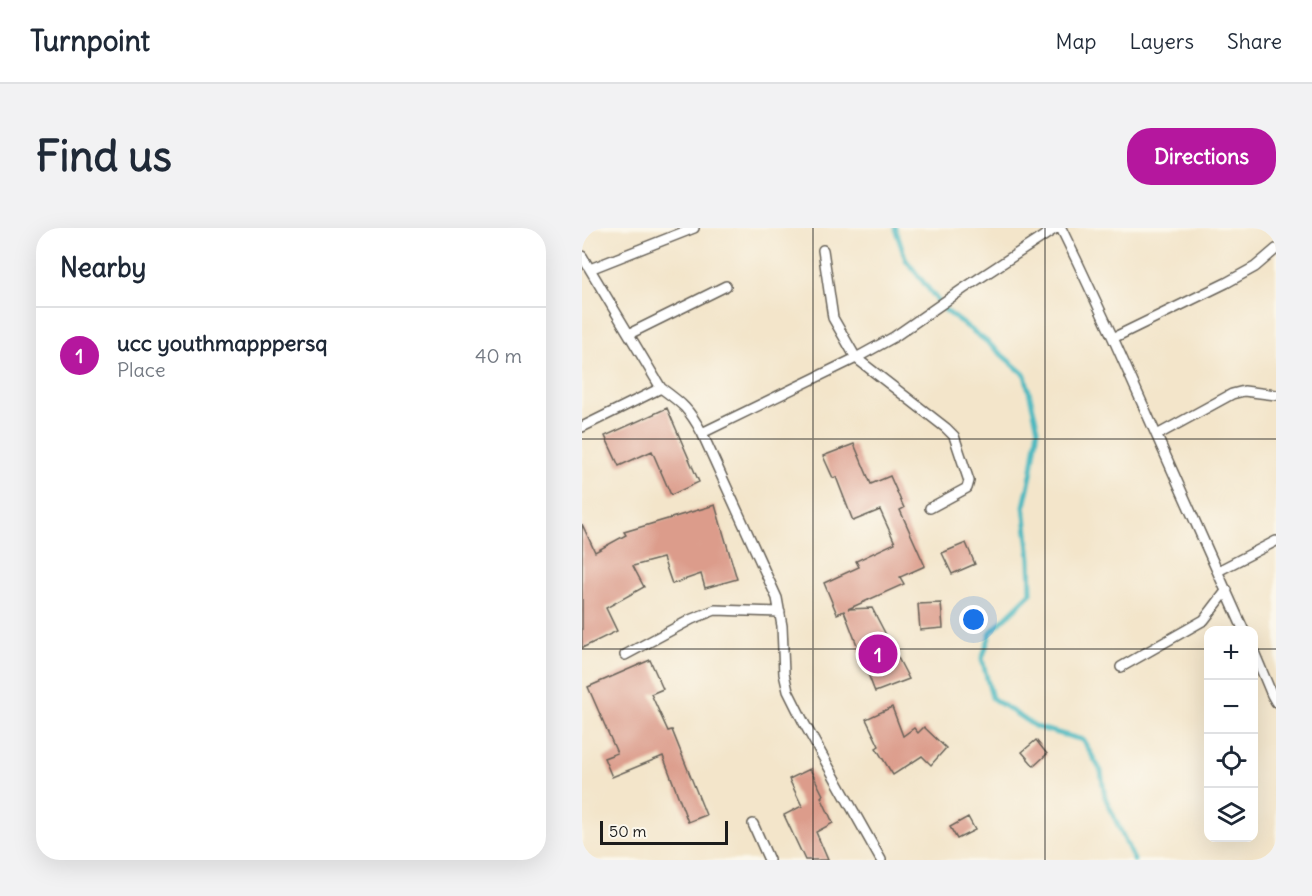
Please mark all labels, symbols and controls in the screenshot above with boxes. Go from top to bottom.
text: Turnpoint [30,23,150,59]
text: Map [1056,28,1096,55]
text: Layers [1129,28,1194,55]
text: Share [1227,28,1282,55]
button: Directions [1127,128,1276,185]
text: Find us [36,130,172,182]
text: Nearby [60,251,146,284]
text: ucc youthmapppersq [117,329,327,357]
text: 1 [76,343,83,368]
text: 40 m [475,343,522,368]
text: Place [117,357,165,382]
your location [959,605,988,634]
map controls [1204,626,1258,842]
button: + [1204,626,1258,680]
pin: 1 [858,632,898,676]
button: − [1204,680,1258,734]
button: locate [1204,734,1258,788]
button: layers [1204,788,1258,842]
scale bar [600,818,728,846]
text: 50 m [609,821,647,841]

